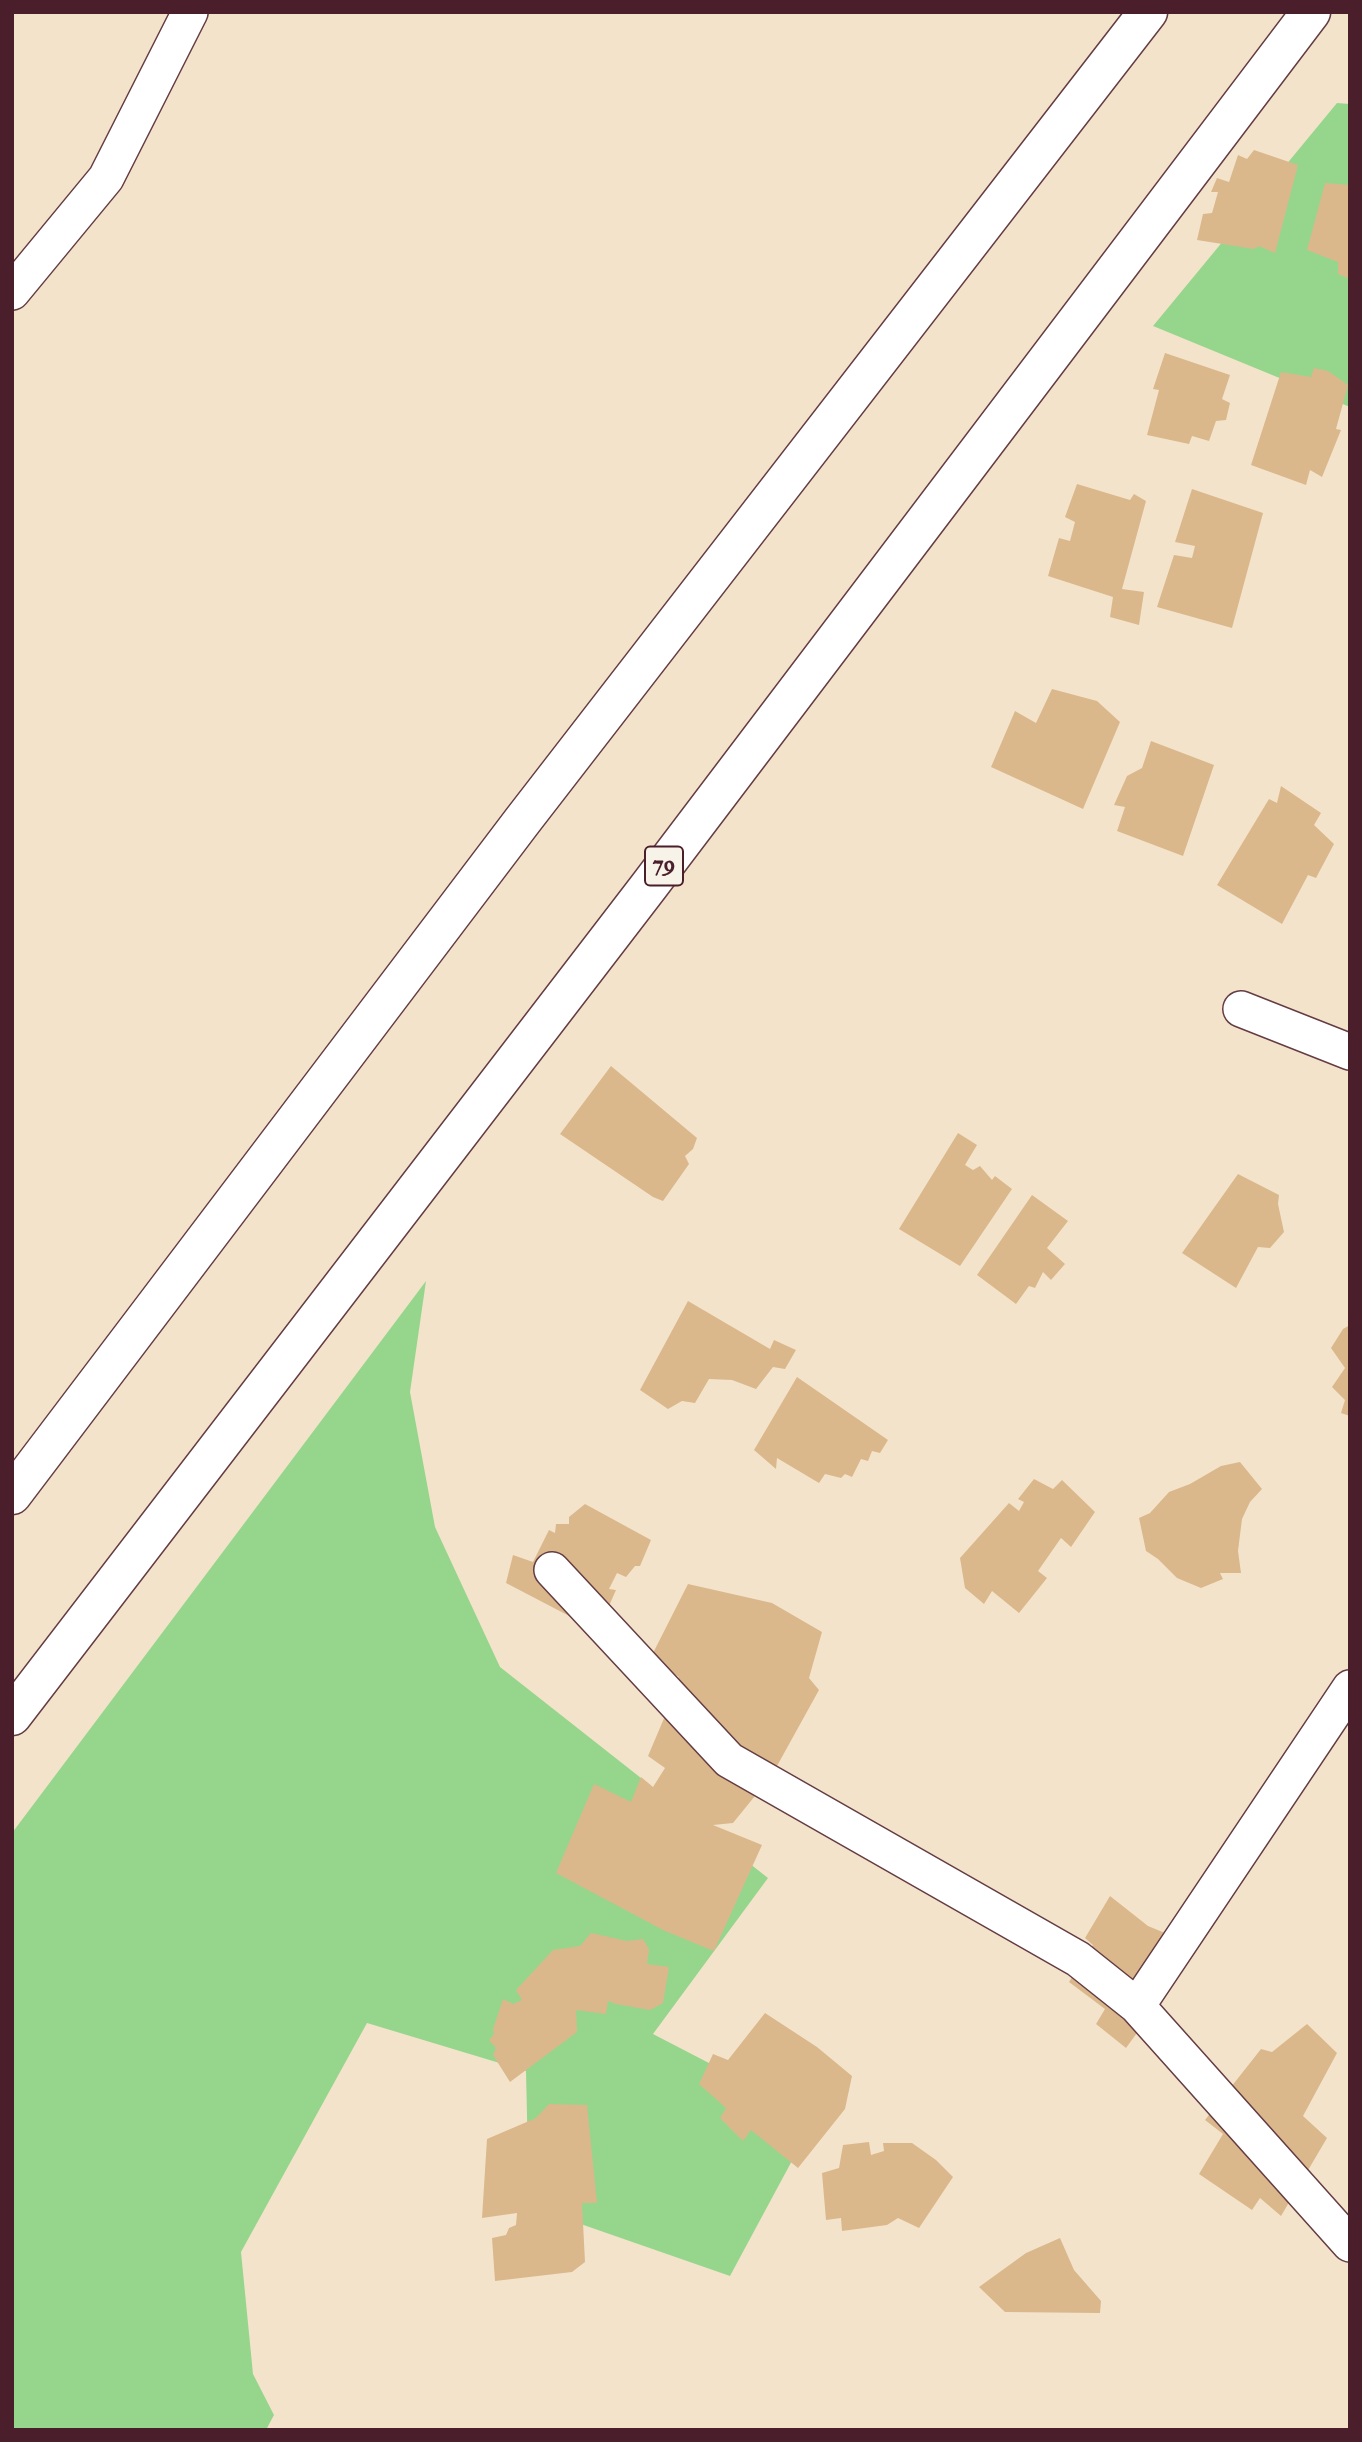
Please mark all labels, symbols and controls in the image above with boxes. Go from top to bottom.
road number: 79 [645,846,683,886]

